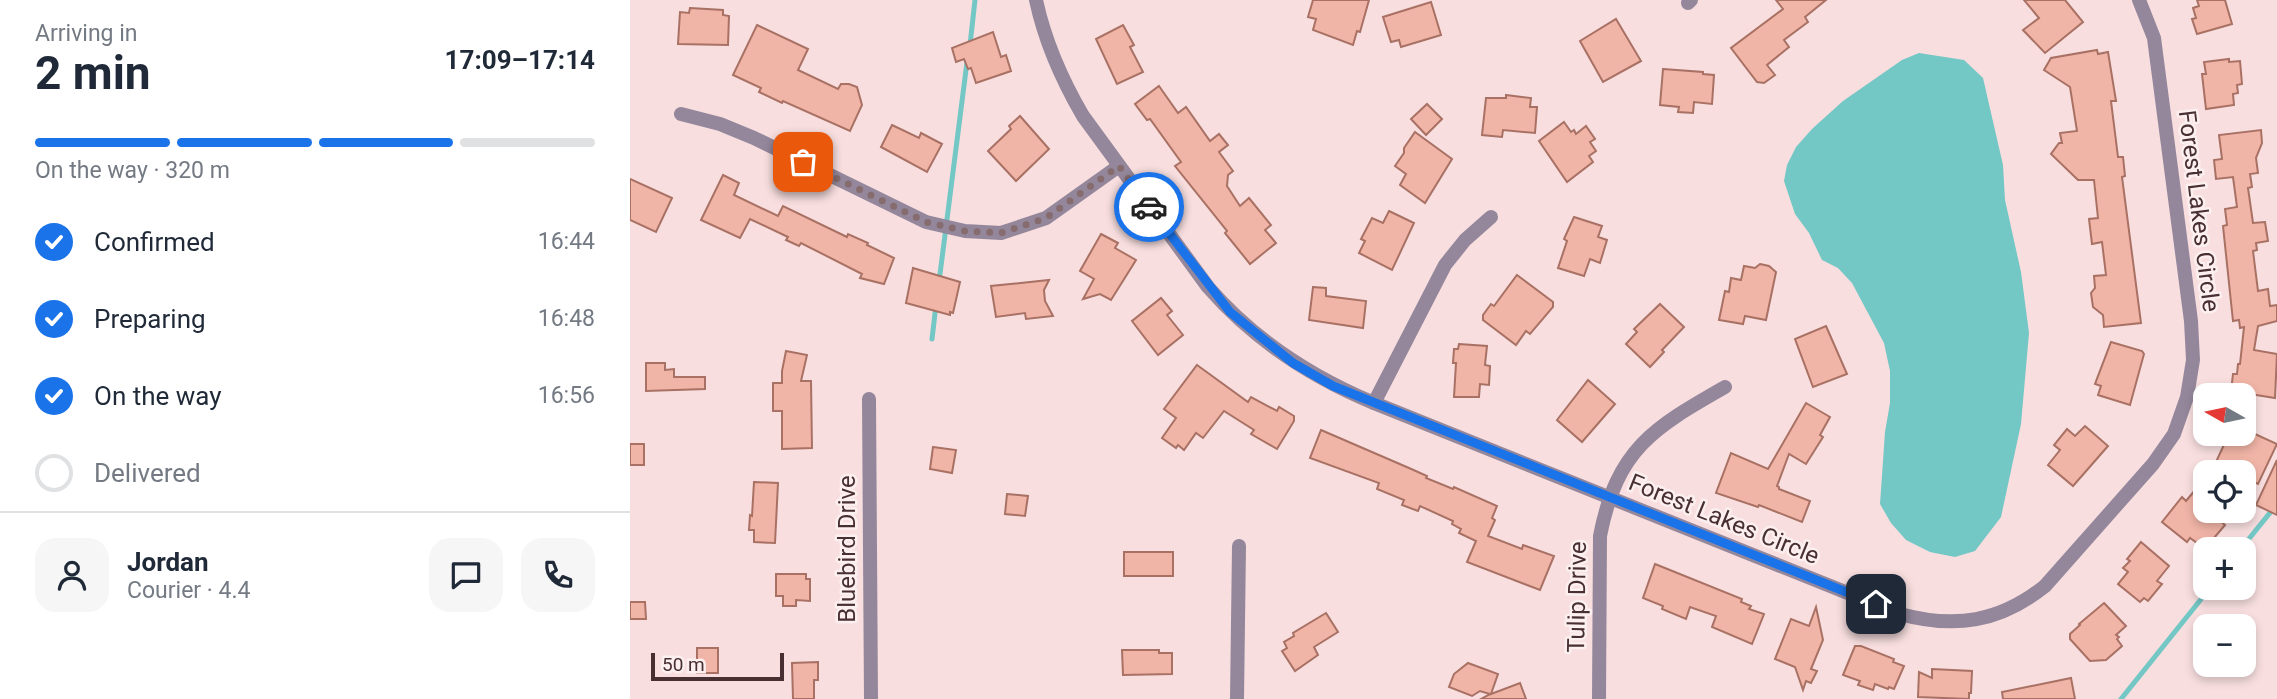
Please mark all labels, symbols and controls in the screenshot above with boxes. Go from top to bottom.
text: Arriving in [35,20,138,47]
text: 17:09–17:14 [445,45,595,75]
text: 2 min [35,46,151,100]
street label: Forest Lakes Circle [2173,109,2225,313]
pin [773,132,833,192]
icon: bag [784,143,822,181]
text: On the way · 320 m [35,157,230,184]
courier [1114,172,1184,242]
icon: car [1130,188,1168,226]
icon: check [35,223,73,261]
text: Confirmed [94,227,215,257]
text: 16:44 [538,228,595,255]
icon: check [35,300,73,338]
text: Preparing [94,304,206,334]
text: 16:48 [538,305,595,332]
icon: check [35,377,73,415]
text: On the way [94,381,222,411]
text: 16:56 [538,382,595,409]
north arrow [2193,383,2256,446]
map controls [2193,383,2256,677]
text: Delivered [94,458,201,488]
button: locate [2193,460,2256,523]
street label: Forest Lakes Circle [1625,468,1823,570]
street label: Bluebird Drive [833,475,861,623]
button: + [2193,537,2256,600]
button: person [35,538,109,612]
button: chat [429,538,503,612]
button: phone [521,538,595,612]
street label: Tulip Drive [1562,541,1592,653]
text: Jordan [127,547,209,577]
pin [1846,574,1906,634]
text: Courier · 4.4 [127,577,250,604]
icon: home [1857,585,1895,623]
button: − [2193,614,2256,677]
scale bar [651,650,784,682]
text: 50 m [662,653,705,676]

